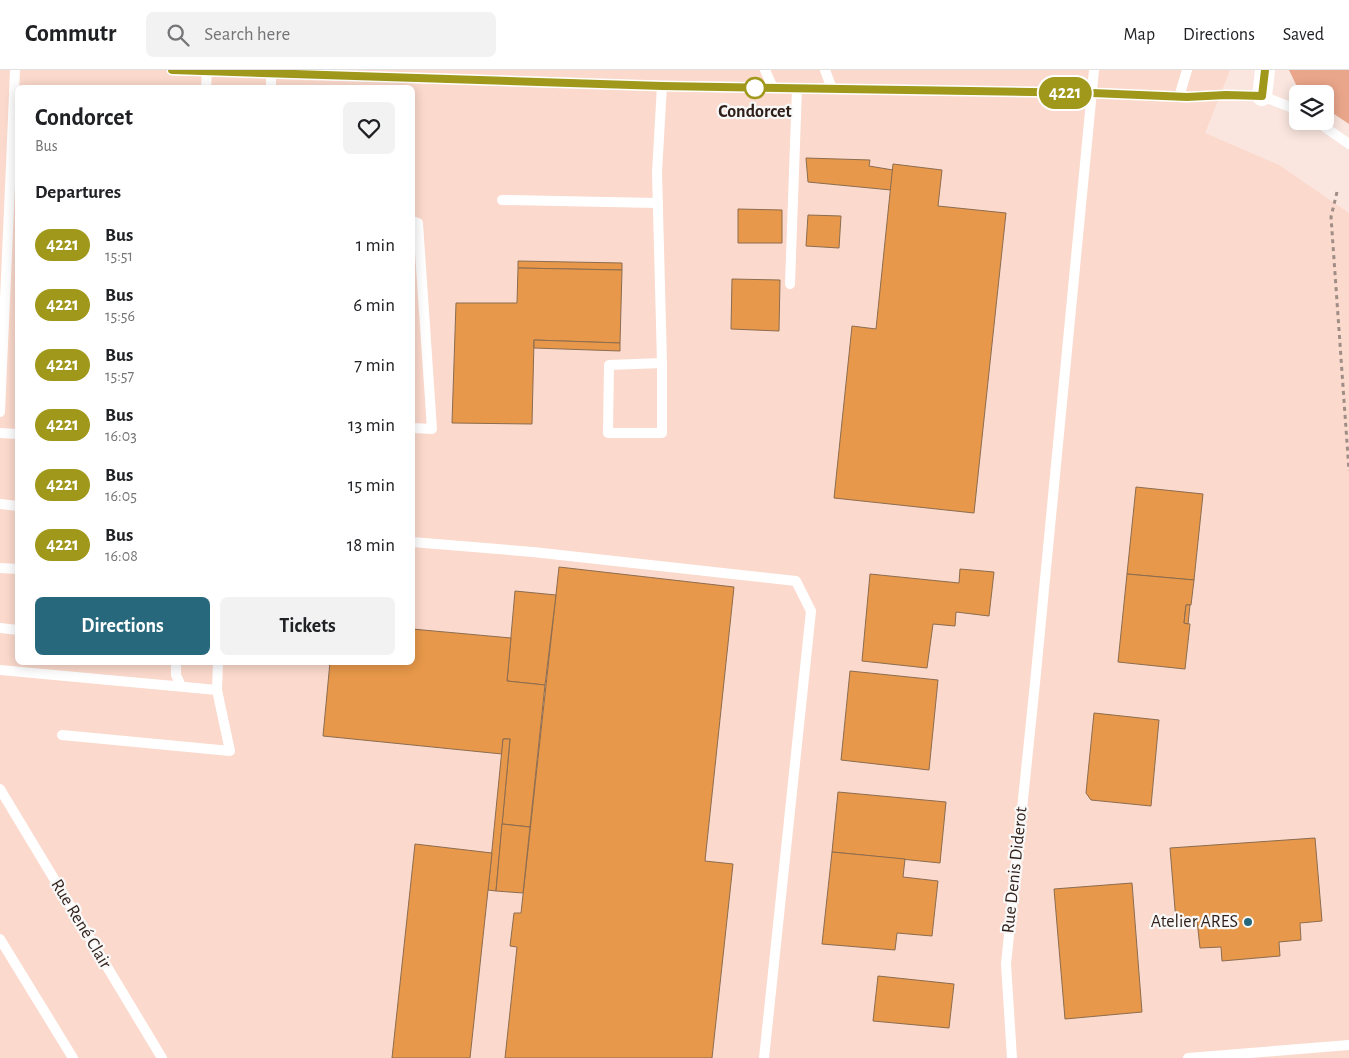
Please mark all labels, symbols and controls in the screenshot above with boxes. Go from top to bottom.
search box [146,12,496,57]
icon: search [164,21,192,49]
text: Commutr [25,22,116,46]
text: Search here [204,25,290,44]
text: Map [1124,26,1155,44]
text: Directions [1183,26,1255,44]
text: Saved [1283,26,1324,44]
marker: Condorcet [744,77,766,99]
line badge: 4221 [1030,77,1100,109]
text: 4221 [1049,84,1081,102]
map controls [1289,85,1334,130]
button: layers [1289,85,1334,130]
button: heart [343,102,395,154]
place label: Condorcet [718,103,792,121]
text: Condorcet [35,106,133,130]
text: Bus [35,138,58,154]
text: Departures [35,183,121,202]
text: Bus [105,226,133,245]
text: 4221 [46,236,79,254]
text: 1 min [356,236,395,255]
text: 15:51 [105,248,133,264]
text: Bus [105,286,133,305]
text: 4221 [46,296,79,314]
text: 6 min [353,296,395,315]
text: 15:56 [105,308,135,324]
text: Bus [105,346,133,365]
text: 4221 [46,356,79,374]
text: 7 min [354,356,395,375]
text: 15:57 [105,368,134,384]
text: Bus [105,406,133,425]
text: 4221 [46,416,79,434]
text: 13 min [348,416,395,435]
text: 16:03 [105,428,137,444]
text: Bus [105,466,133,485]
text: 4221 [46,476,79,494]
text: 15 min [348,476,395,495]
text: 16:05 [105,488,137,504]
text: Bus [105,526,133,545]
text: 4221 [46,536,79,554]
text: 18 min [347,536,395,555]
text: 16:08 [105,548,138,564]
button: Directions [35,597,210,655]
button: Tickets [220,597,395,655]
street label: Rue Denis Diderot [999,806,1031,934]
street label: Rue René Clair [47,876,115,972]
place label: Atelier ARES [1151,913,1238,931]
marker: Atelier ARES [1242,916,1254,928]

